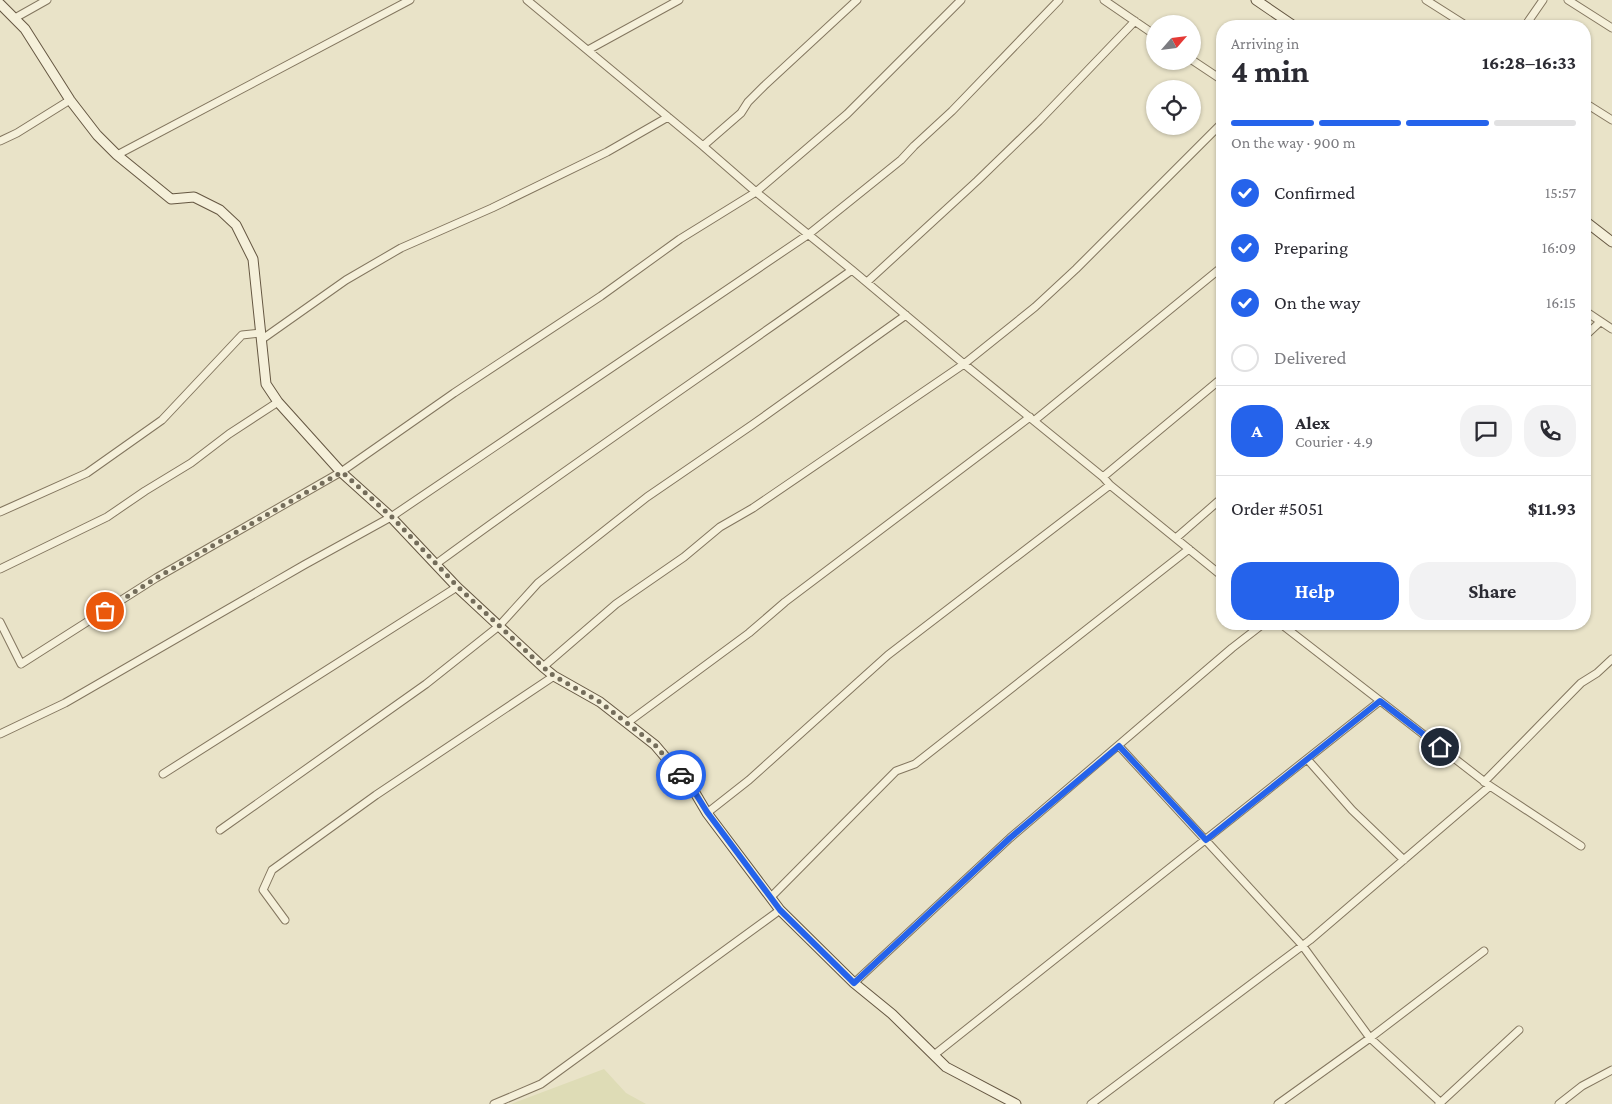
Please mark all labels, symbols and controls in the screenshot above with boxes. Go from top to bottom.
north arrow [1146,15,1201,70]
map controls [1146,15,1201,135]
text: Arriving in [1231,35,1299,52]
text: 16:28–16:33 [1482,52,1576,73]
text: 4 min [1231,53,1309,89]
button: locate [1146,80,1201,135]
text: On the way · 900 m [1231,134,1356,151]
icon: check [1231,179,1259,207]
text: Confirmed [1274,182,1355,203]
text: 15:57 [1545,184,1576,201]
icon: check [1231,234,1259,262]
text: Preparing [1274,237,1348,258]
text: 16:09 [1542,239,1576,256]
icon: check [1231,289,1259,317]
text: On the way [1274,292,1360,313]
text: 16:15 [1546,294,1576,311]
text: Delivered [1274,347,1347,368]
button: chat [1460,405,1512,457]
button: phone [1524,405,1576,457]
text: Alex [1295,412,1330,433]
text: A [1251,420,1263,441]
text: Courier · 4.9 [1295,433,1373,450]
text: Order #5051 [1231,498,1323,519]
text: $11.93 [1528,498,1576,519]
button: Help [1231,562,1399,620]
button: Share [1409,562,1576,620]
pin [84,590,126,632]
icon: bag [91,597,119,625]
pin [1419,726,1461,768]
icon: home [1426,733,1454,761]
courier [656,750,706,800]
icon: car [667,761,695,789]

